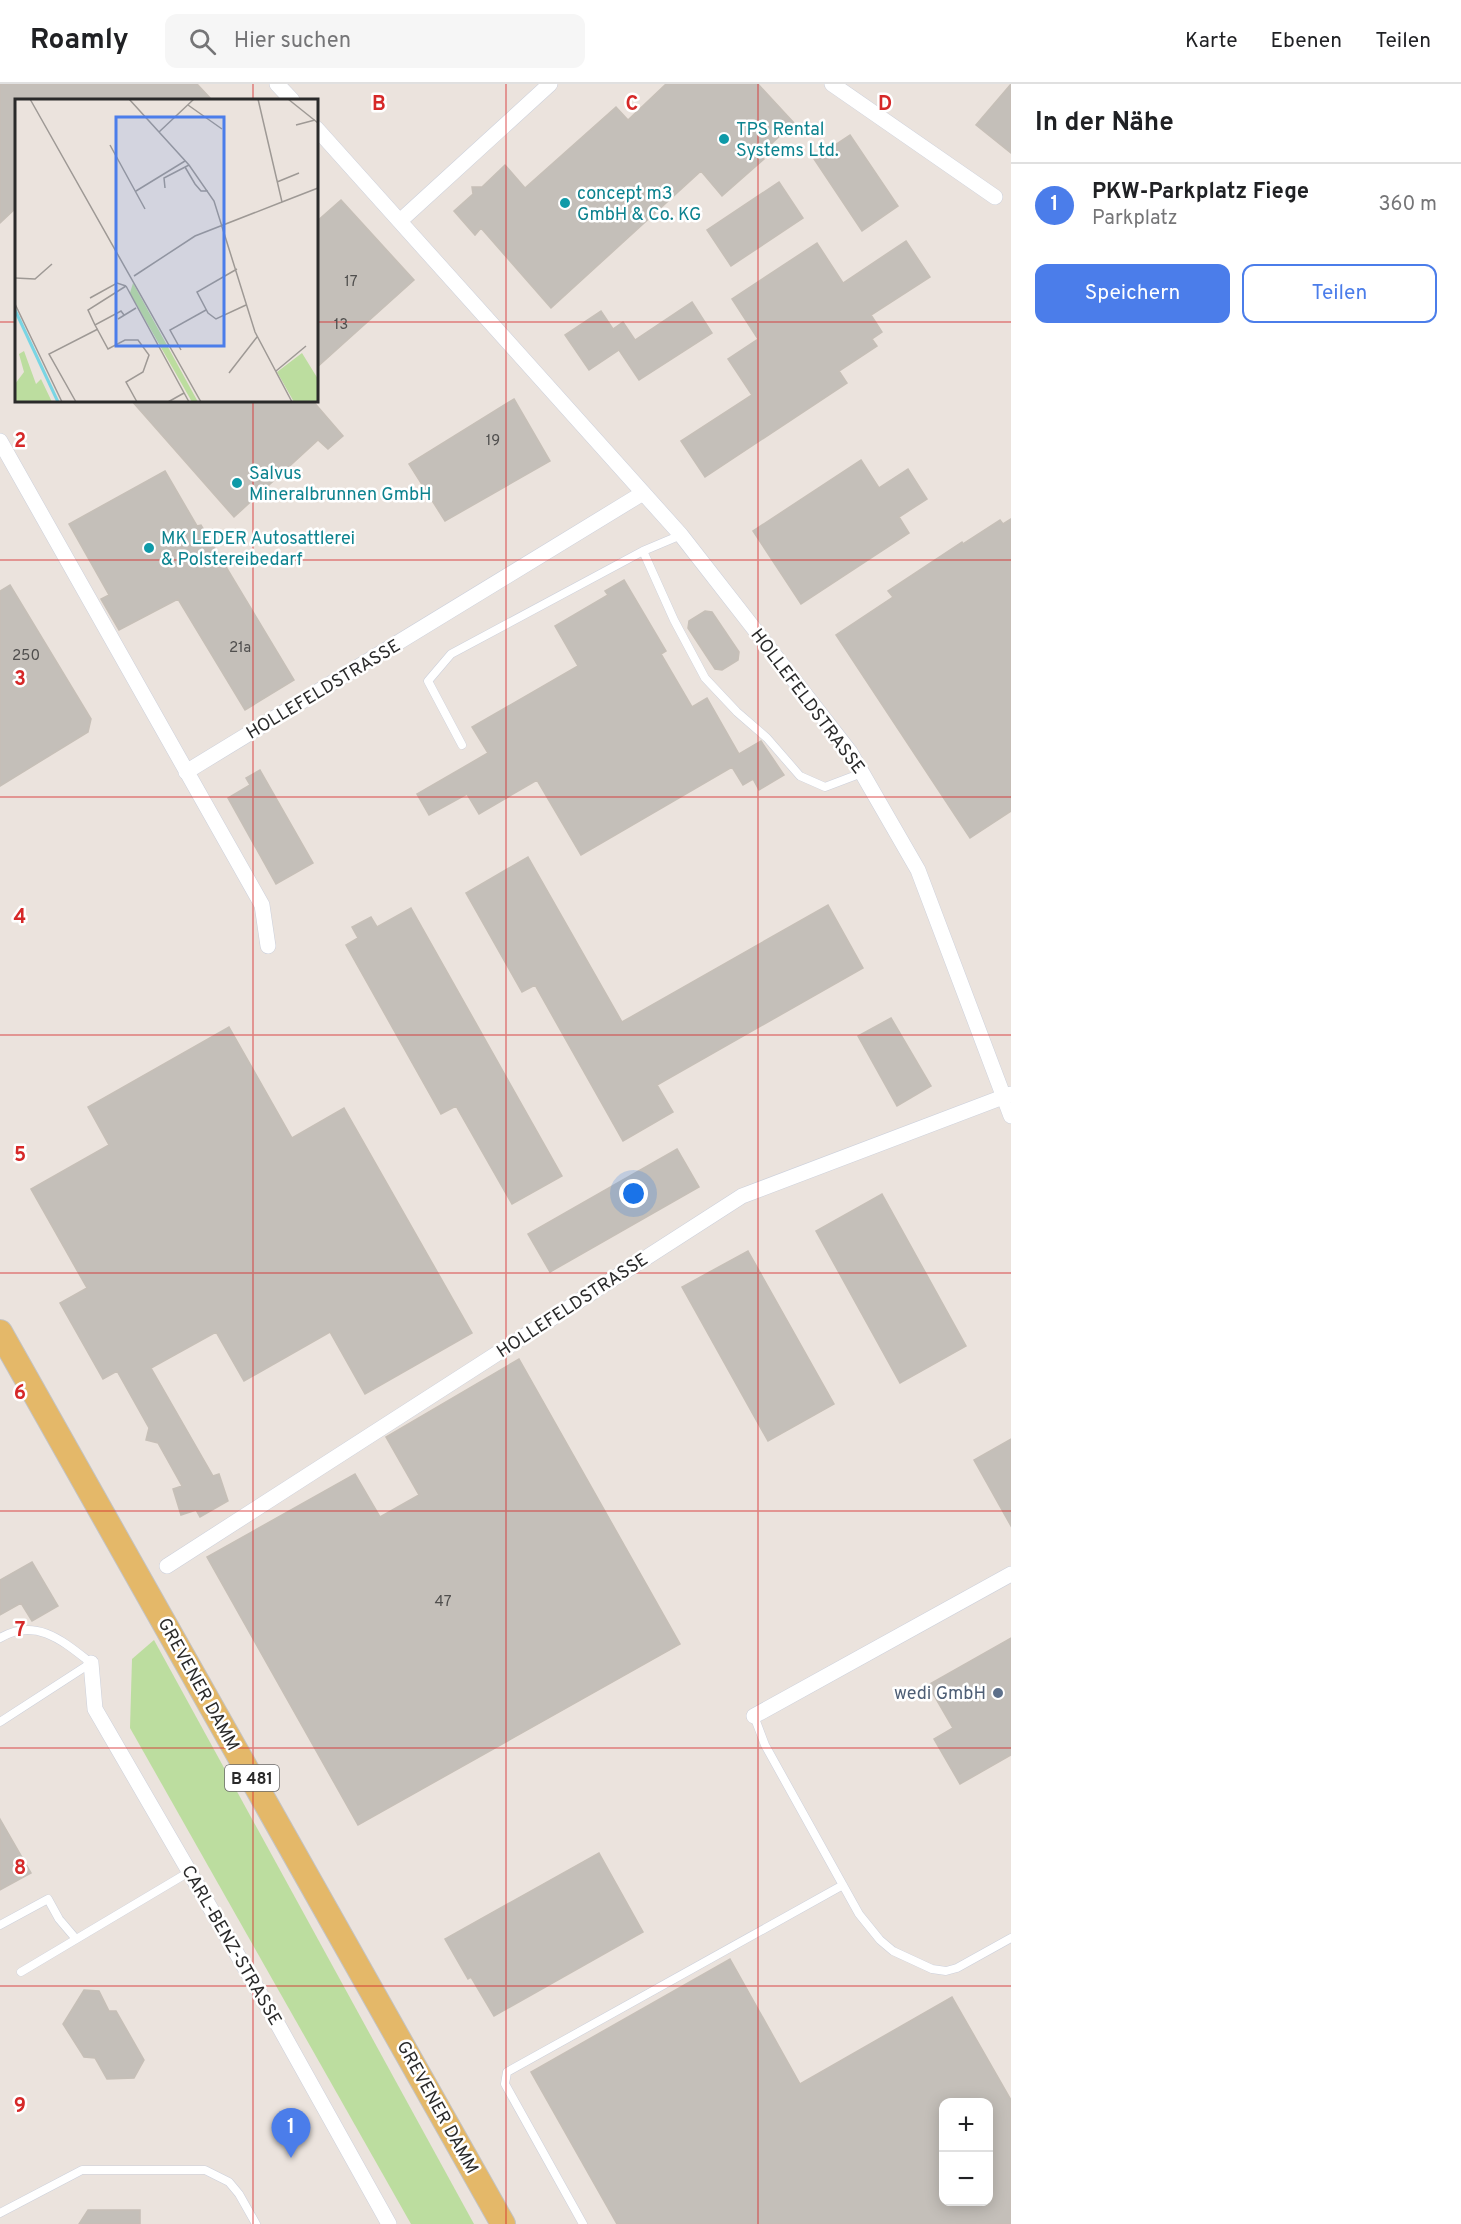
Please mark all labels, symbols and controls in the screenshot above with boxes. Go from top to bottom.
search box [165,14,585,68]
text: Roamly [30,23,129,59]
icon: search [186,25,219,58]
text: Hier suchen [234,28,351,55]
text: Karte [1185,28,1237,55]
text: Ebenen [1270,28,1342,55]
text: Teilen [1375,28,1431,55]
text: B [372,92,386,118]
text: C [626,92,638,118]
text: D [878,92,892,118]
inset map [15,99,318,402]
text: In der Nähe [1035,107,1174,140]
place label: TPS Rental Systems Ltd. [736,119,839,163]
marker: TPS Rental Systems Ltd. [717,132,731,146]
text: PKW-Parkplatz Fiege [1092,179,1309,206]
place label: concept m3 GmbH & Co. KG [577,183,702,227]
text: 1 [1051,192,1059,218]
text: 360 m [1379,192,1437,218]
marker: concept m3 GmbH & Co. KG [558,196,572,210]
text: Parkplatz [1092,206,1178,232]
button: Speichern [1035,264,1230,323]
button: Teilen [1242,264,1437,323]
house number: 17 [344,273,358,292]
house number: 13 [334,316,348,335]
text: 2 [14,429,26,455]
house number: 19 [486,432,500,451]
place label: Salvus Mineralbrunnen GmbH [249,463,432,507]
marker: Salvus Mineralbrunnen GmbH [230,476,244,490]
place label: MK LEDER Autosattlerei & Polstereibedarf [161,528,355,572]
marker: MK LEDER Autosattlerei & Polstereibedarf [142,541,156,555]
street label: HOLLEFELDSTRASSE [745,625,869,779]
street label: HOLLEFELDSTRASSE [242,635,405,745]
house number: 21a [229,639,251,658]
house number: 250 [12,647,40,666]
text: 3 [14,667,26,693]
text: 4 [14,905,26,931]
text: 5 [14,1143,26,1169]
your location [619,1179,648,1208]
street label: HOLLEFELDSTRASSE [493,1249,653,1364]
text: 6 [14,1381,26,1407]
house number: 47 [435,1593,452,1612]
street label: GREVENER DAMM [152,1614,244,1755]
text: 7 [15,1618,25,1644]
place label: wedi GmbH [894,1683,986,1706]
marker: wedi GmbH [991,1686,1005,1700]
road number: B 481 [225,1765,279,1791]
text: 8 [14,1856,26,1882]
street label: CARL-BENZ-STRASSE [175,1861,286,2030]
street label: GREVENER DAMM [391,2037,483,2178]
text: 9 [14,2094,26,2120]
map controls [939,2098,993,2206]
button: + [939,2098,993,2152]
pin: 1 [272,2108,310,2158]
button: − [939,2152,993,2206]

